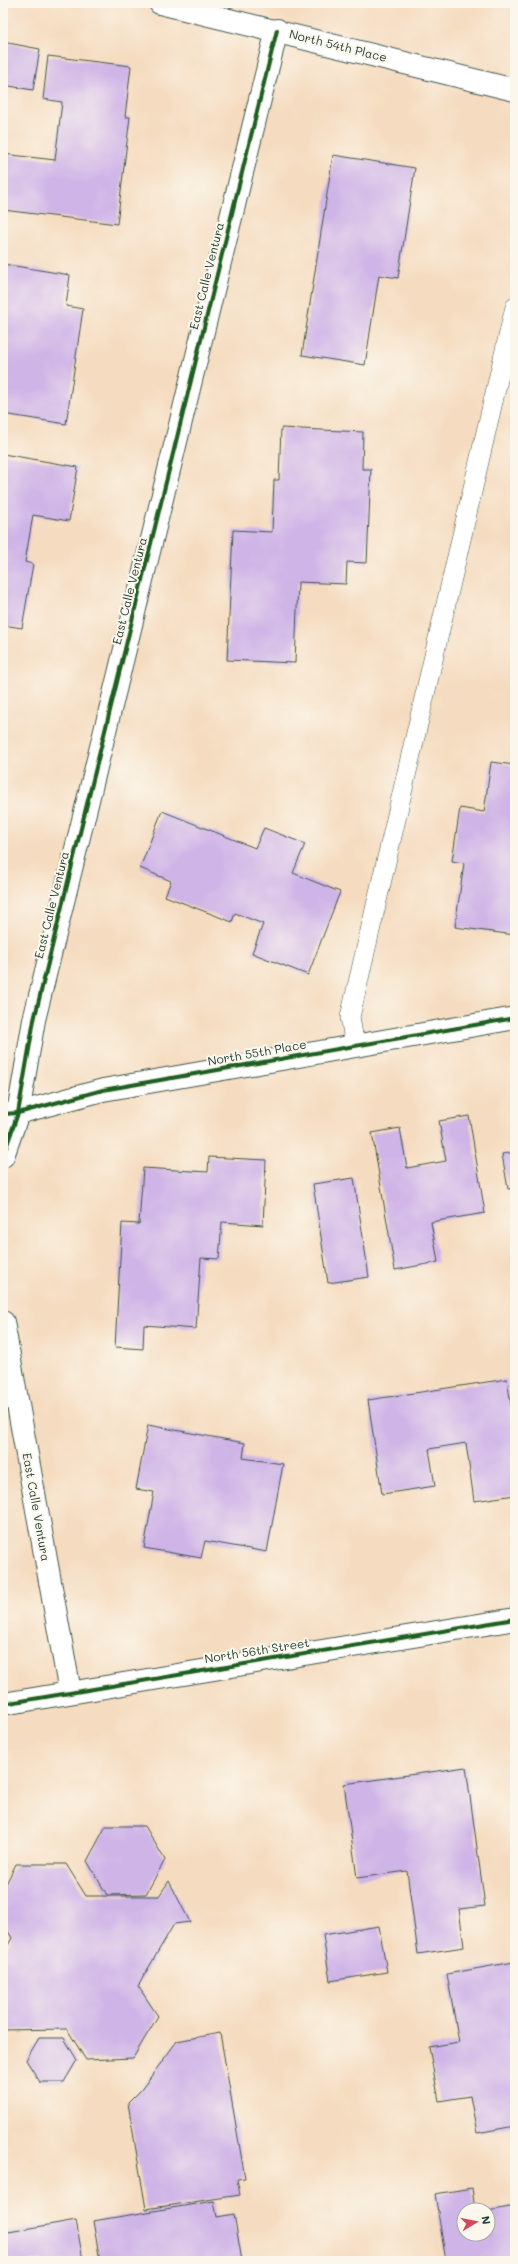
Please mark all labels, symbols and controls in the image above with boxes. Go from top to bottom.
street label: North 54th Place [288,25,389,65]
street label: East Calle Ventura [185,221,227,331]
street label: East Calle Ventura [108,536,150,646]
street label: East Calle Ventura [30,850,72,960]
street label: North 55th Place [206,1035,307,1069]
street label: East Calle Ventura [20,1451,54,1562]
street label: North 56th Street [203,1634,311,1666]
north arrow [456,2202,496,2242]
text: N [478,2215,494,2226]

